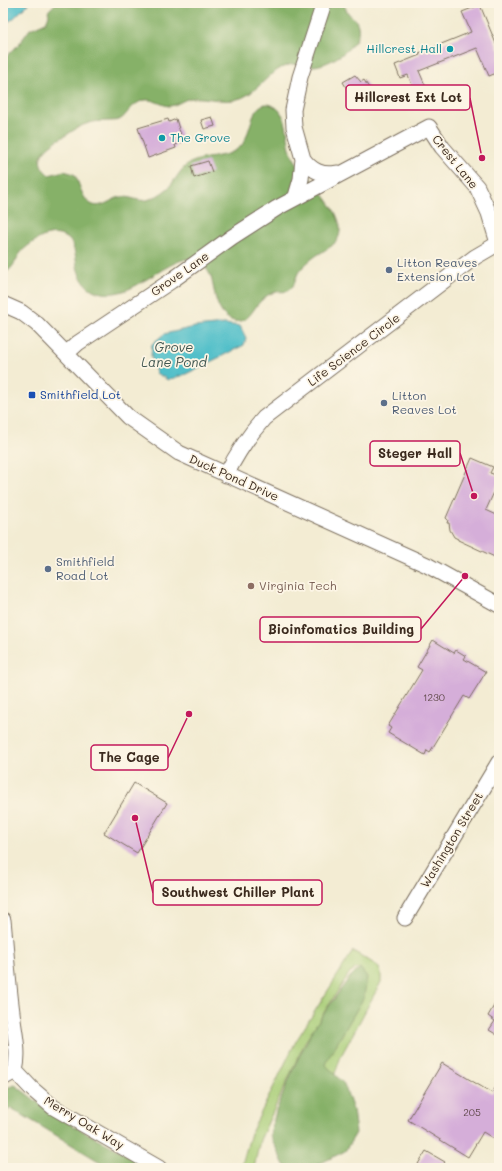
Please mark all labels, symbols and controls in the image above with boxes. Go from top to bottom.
place label: Hillcrest Hall [366,40,442,56]
marker: Hillcrest Hall [445,44,455,54]
callout: Hillcrest Ext Lot [346,85,470,110]
text: Hillcrest Ext Lot [354,88,462,105]
place label: The Grove [170,129,231,145]
street label: Crest Lane [429,131,482,192]
marker: The Grove [157,133,167,143]
street label: Grove Lane [147,247,212,299]
place label: Litton Reaves Extension Lot [397,254,478,284]
marker: Litton Reaves Extension Lot [384,265,394,275]
street label: Life Science Circle [304,309,403,389]
water label: Grove Lane Pond [141,338,207,370]
place label: Smithfield Lot [40,386,121,402]
place label: Litton Reaves Lot [392,387,457,417]
marker: Smithfield Lot [27,390,37,400]
marker: Litton Reaves Lot [379,398,389,408]
callout: Steger Hall [370,441,460,466]
text: Steger Hall [378,444,452,461]
street label: Duck Pond Drive [187,450,282,504]
place label: Smithfield Road Lot [56,553,115,583]
marker: Smithfield Road Lot [43,564,53,574]
place label: Virginia Tech [259,577,337,593]
marker: Virginia Tech [246,581,256,591]
callout: Bioinfomatics Building [260,617,421,642]
text: Bioinfomatics Building [268,620,414,637]
house number: 1230 [423,690,445,704]
callout: The Cage [91,745,168,770]
text: The Cage [99,748,160,765]
street label: Washington Street [416,789,486,890]
callout: Southwest Chiller Plant [153,880,322,905]
text: Southwest Chiller Plant [162,883,315,900]
street label: Merry Oak Way [42,1092,127,1152]
house number: 205 [463,1105,481,1119]

